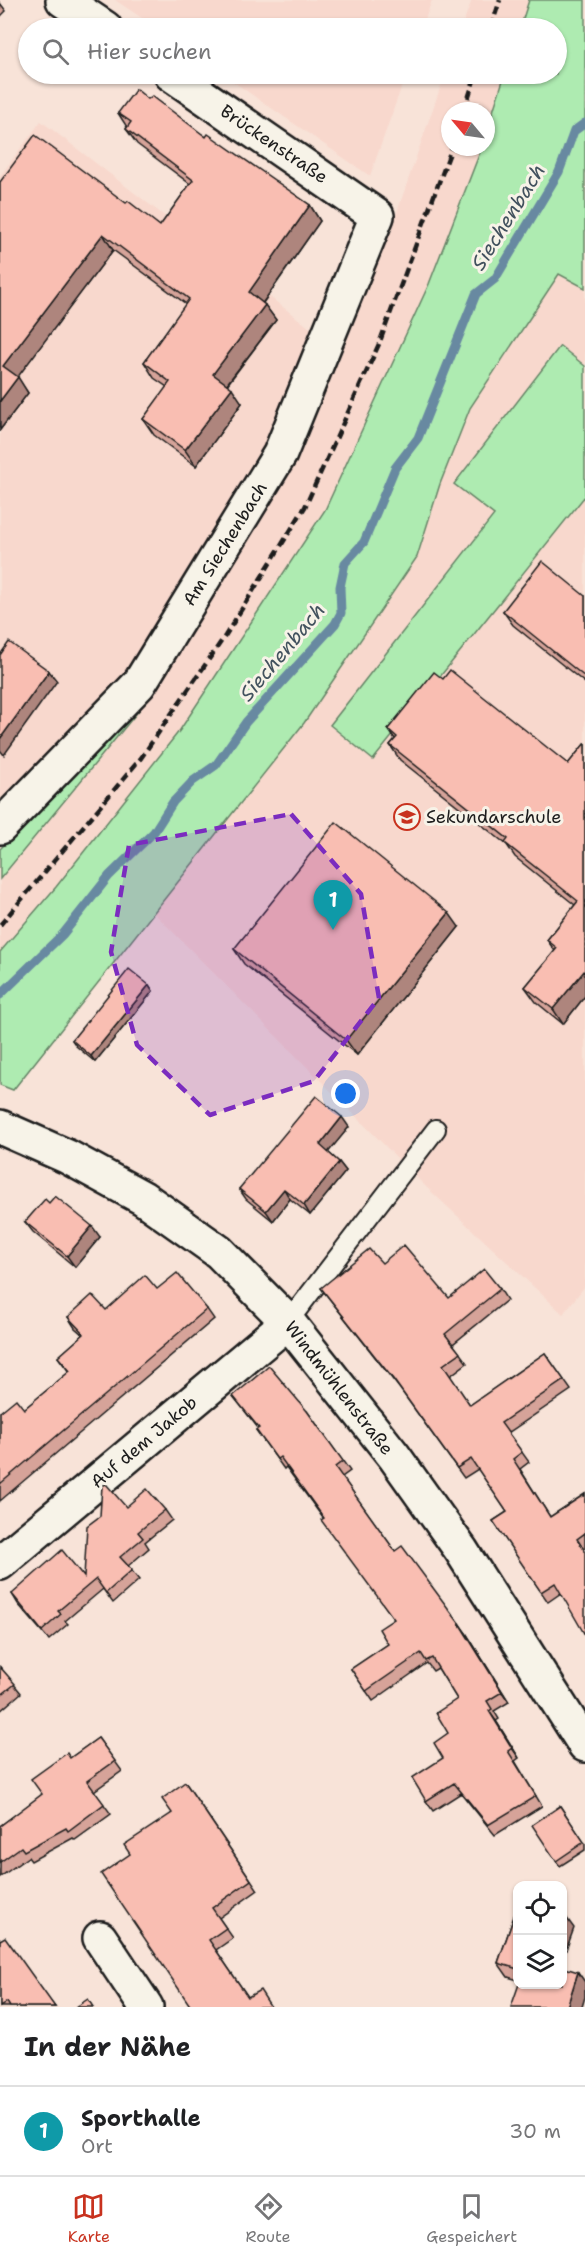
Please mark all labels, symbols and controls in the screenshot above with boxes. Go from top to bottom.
search box [18,18,567,84]
icon: search [39,35,72,68]
text: Hier suchen [87,37,212,66]
street label: Brückenstraße [216,99,332,189]
north arrow [441,102,495,156]
water label: Siechenbach [465,159,551,275]
street label: Am Siechenbach [177,477,273,611]
water label: Siechenbach [233,598,331,706]
school or university icon: Sekundarschule [392,802,422,832]
place label: Sekundarschule [426,805,561,829]
pin: 1 [314,880,352,930]
your location [331,1079,360,1108]
street label: Windmühlenstraße [279,1316,399,1460]
street label: Auf dem Jakob [86,1390,202,1494]
map controls [513,1881,567,1989]
button: locate [513,1881,567,1935]
button: layers [513,1935,567,1989]
text: In der Nähe [24,2029,191,2064]
text: Sporthalle [81,2104,201,2133]
text: 1 [39,2118,48,2144]
text: 30 m [509,2118,561,2144]
text: Ort [81,2133,113,2159]
tab: Karte [68,2190,110,2247]
tab: Route [246,2190,291,2247]
tab: Gespeichert [426,2190,517,2247]

